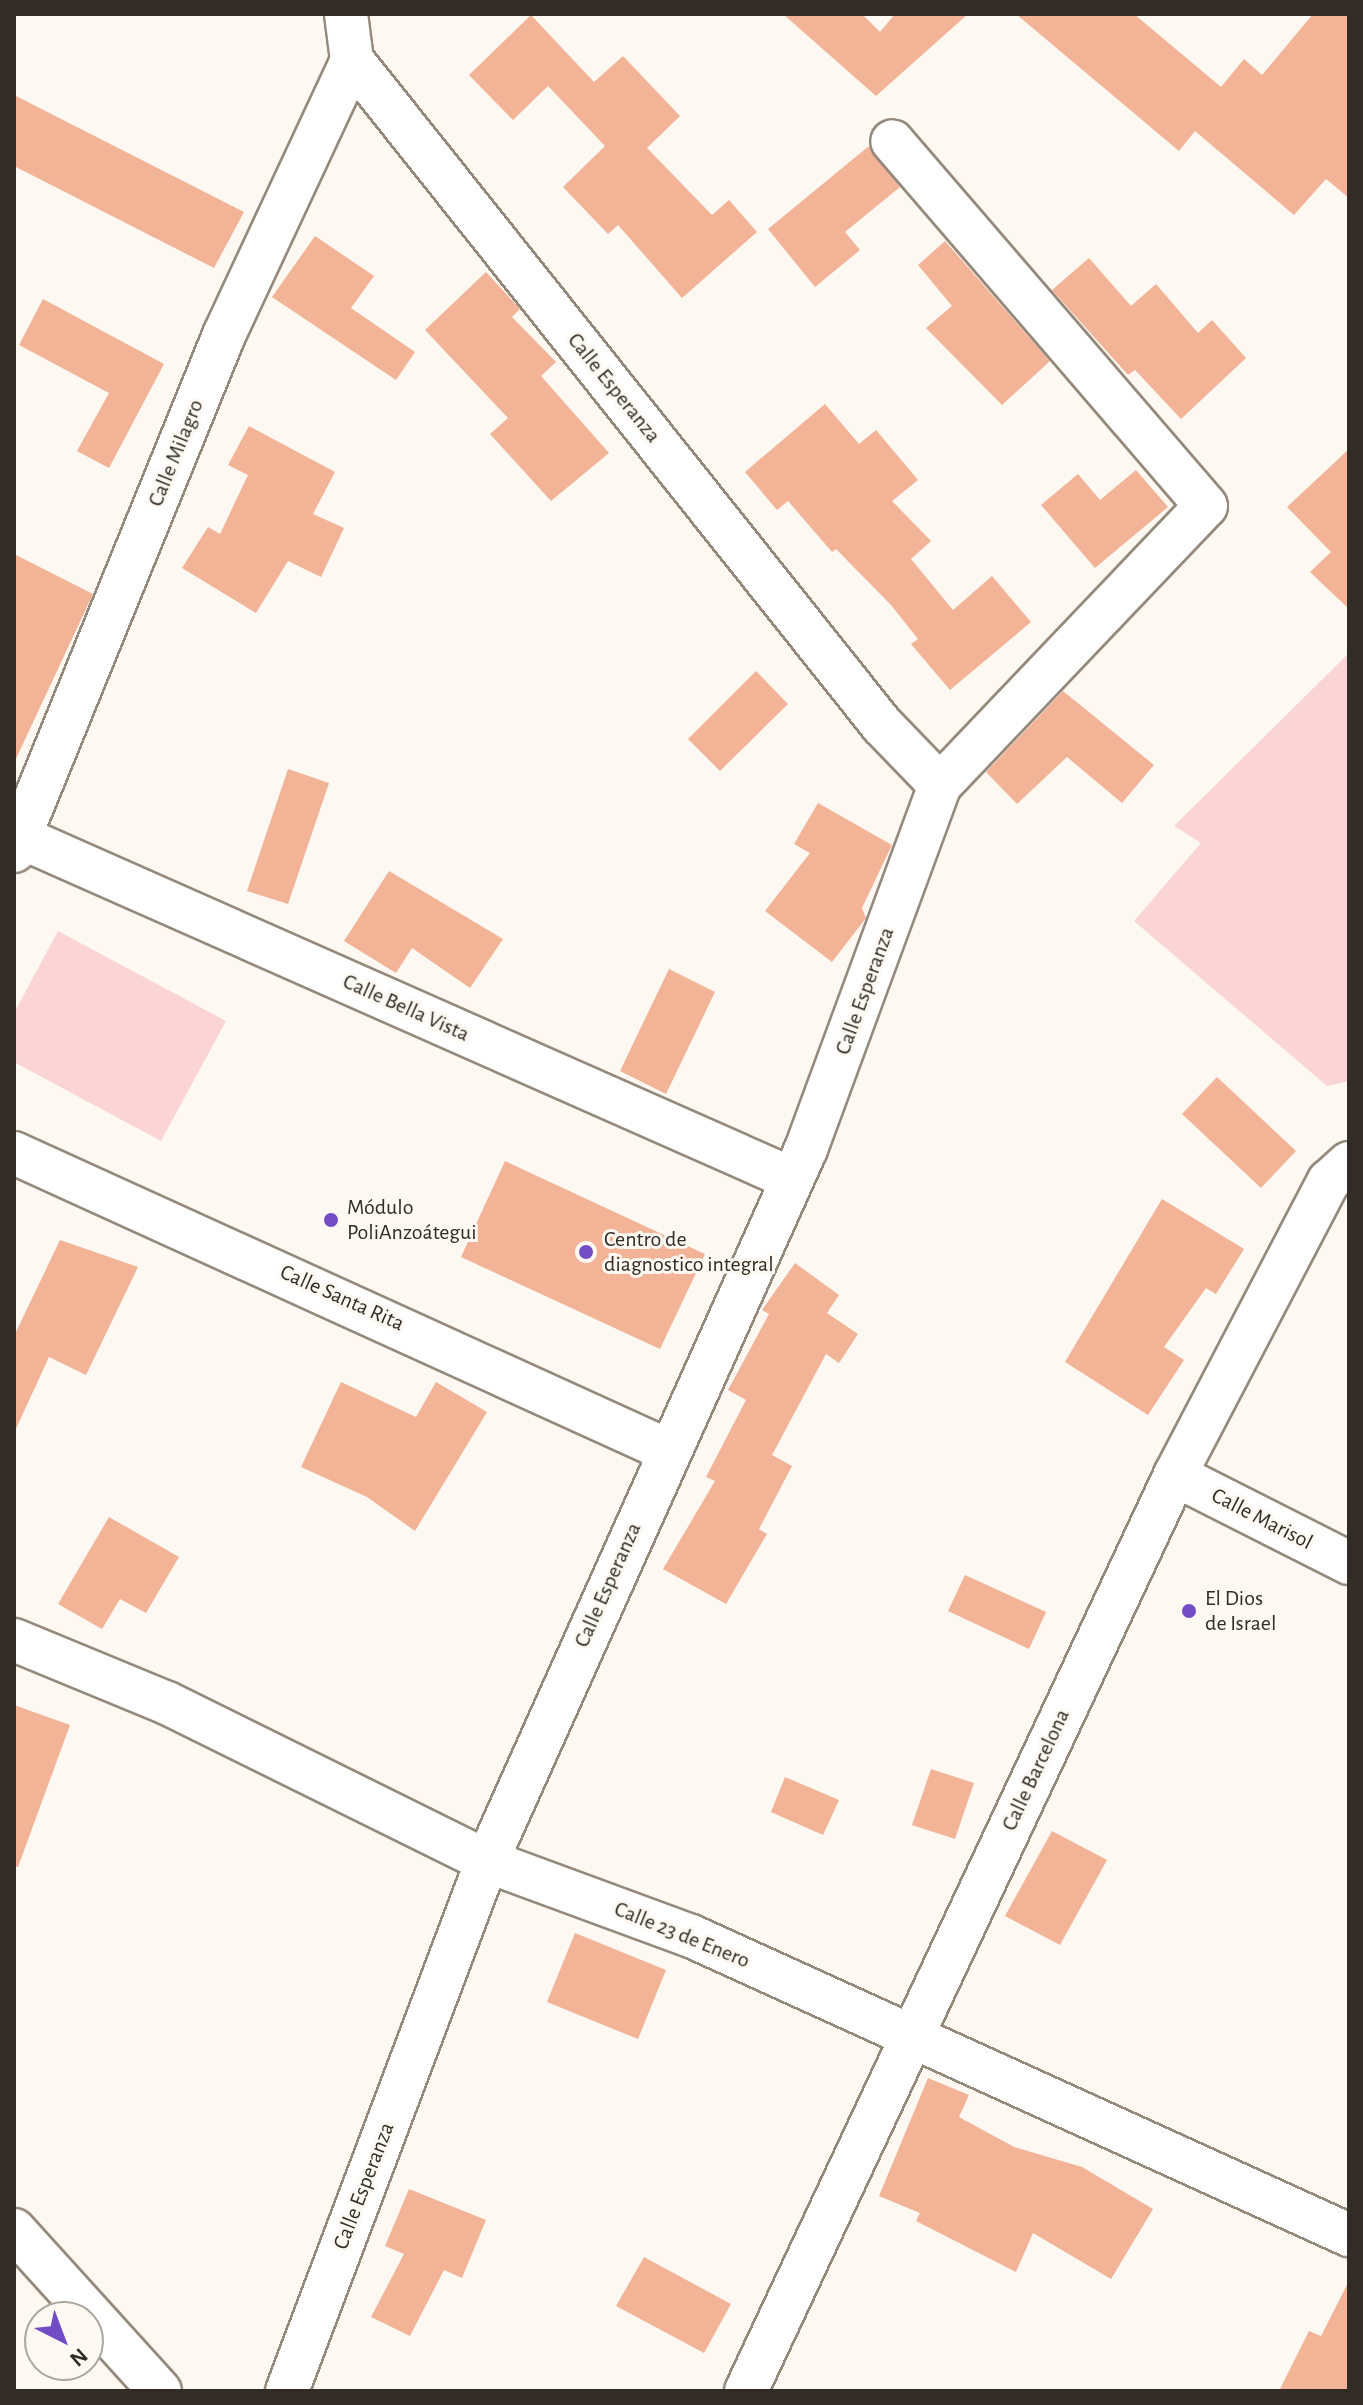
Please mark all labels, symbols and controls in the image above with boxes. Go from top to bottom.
street label: Calle Esperanza [562,328,666,448]
street label: Calle Milagro [143,396,209,510]
street label: Calle Esperanza [830,924,900,1058]
street label: Calle Bella Vista [339,968,473,1048]
place label: Módulo PoliAnzoátegui [347,1194,477,1246]
marker: Módulo PoliAnzoátegui [322,1211,340,1229]
place label: Centro de diagnostico integral [604,1226,774,1278]
marker: Centro de diagnostico integral [575,1241,597,1263]
street label: Calle Santa Rita [276,1259,408,1337]
street label: Calle Marisol [1207,1482,1317,1556]
street label: Calle Esperanza [569,1519,647,1651]
place label: El Dios de Israel [1205,1585,1276,1636]
marker: El Dios de Israel [1180,1602,1198,1620]
street label: Calle Barcelona [996,1705,1076,1835]
street label: Calle 23 de Enero [610,1896,754,1974]
street label: Calle Esperanza [328,2119,400,2253]
north arrow [24,2301,104,2381]
text: N [66,2344,92,2371]

